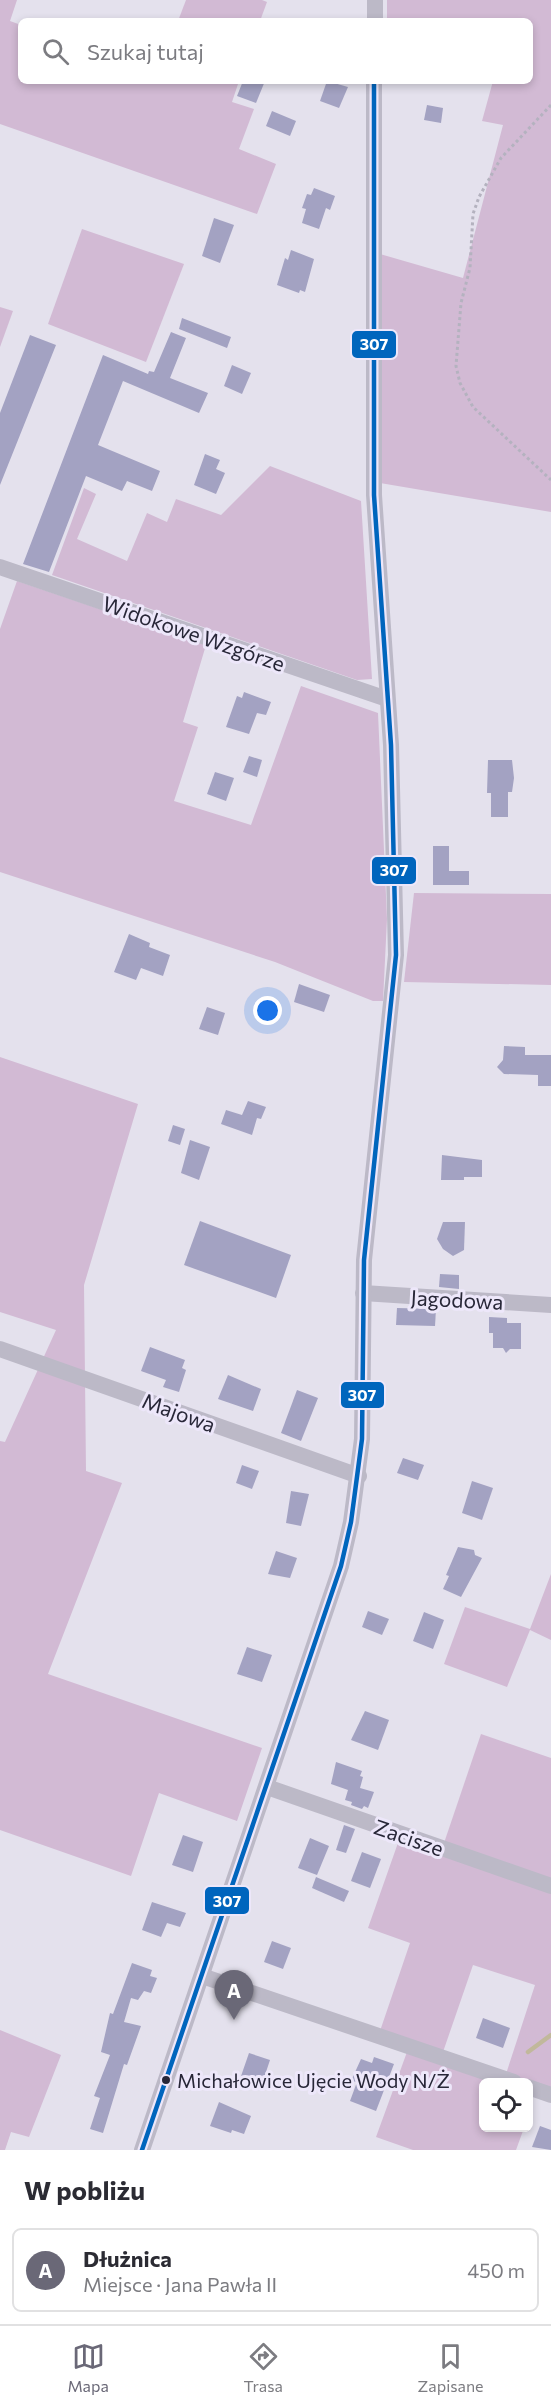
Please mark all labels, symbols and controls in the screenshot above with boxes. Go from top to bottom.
search box [18,18,533,84]
icon: search [39,35,72,68]
text: Szukaj tutaj [87,38,204,65]
line badge: 307 [351,330,397,359]
text: 307 [360,334,388,353]
street label: Widokowe Wzgórze [100,590,288,676]
line badge: 307 [371,856,417,885]
text: 307 [380,860,408,879]
your location [253,996,282,1025]
street label: Jagodowa [410,1284,504,1314]
line badge: 307 [340,1381,385,1409]
text: 307 [348,1385,376,1404]
street label: Majowa [139,1387,219,1437]
street label: Zacisze [371,1813,447,1861]
line badge: 307 [204,1886,250,1915]
text: 307 [213,1891,241,1910]
pin: A [214,1970,254,2020]
place label: Michałowice Ujęcie Wody N/Ż [177,2068,450,2092]
marker: Michałowice Ujęcie Wody N/Ż [160,2074,172,2086]
map controls [479,2078,533,2132]
button: locate [479,2078,533,2132]
text: W pobliżu [24,2174,145,2205]
text: Dłużnica [83,2245,172,2272]
text: A [38,2258,53,2282]
text: 450 m [467,2258,525,2282]
text: Miejsce · Jana Pawła II [83,2272,277,2296]
tab: Mapa [67,2340,109,2395]
tab: Trasa [244,2340,283,2395]
tab: Zapisane [418,2340,484,2395]

